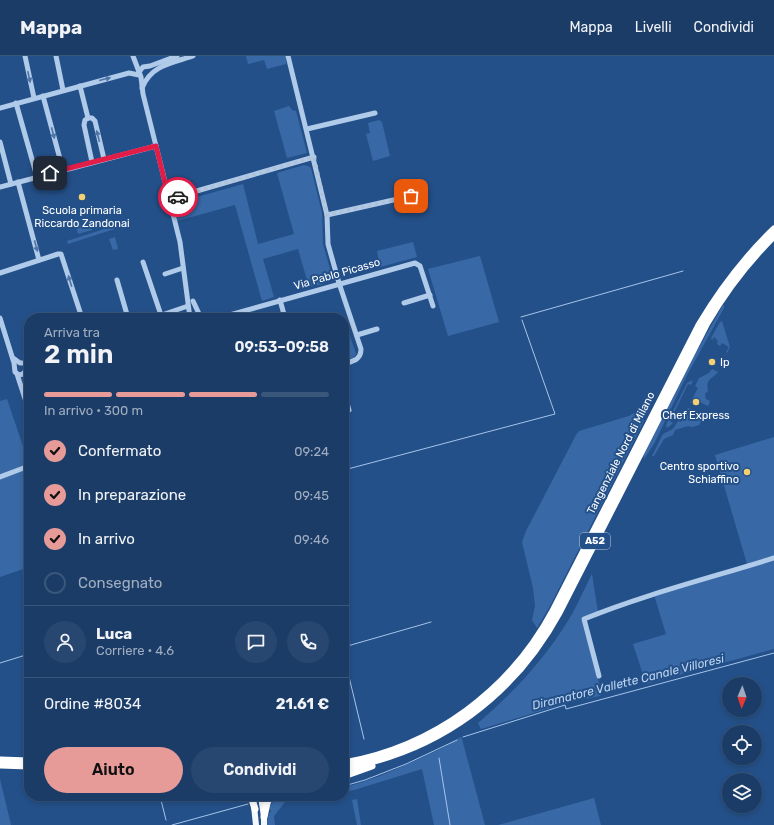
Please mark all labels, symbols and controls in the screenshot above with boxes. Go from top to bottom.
text: Mappa [20,16,82,39]
text: Mappa [569,19,613,36]
text: Livelli [635,19,672,36]
text: Condividi [694,19,754,36]
one-way arrow [27,71,33,83]
one-way arrow [99,76,111,82]
one-way arrow [50,127,56,139]
one-way arrow [95,130,101,142]
pin [33,156,67,190]
icon: home [39,162,61,184]
courier [158,177,198,217]
pin [394,179,428,213]
icon: bag [400,185,422,207]
icon: car [167,186,189,208]
marker: Scuola primaria Riccardo Zandonai [77,192,87,202]
place label: Scuola primaria Riccardo Zandonai [34,204,130,230]
one-way arrow [33,240,39,253]
street label: Via Pablo Picasso [292,255,382,293]
one-way arrow [67,274,73,286]
text: Arriva tra [44,325,100,340]
text: 09:53–09:58 [234,338,329,356]
text: 2 min [44,339,113,370]
place label: Ip [720,356,730,369]
marker: Ip [707,357,717,367]
street label: Tangenziale Nord di Milano [584,390,658,516]
marker: Chef Express [691,397,701,407]
text: In arrivo · 300 m [44,403,143,418]
place label: Chef Express [662,409,730,422]
icon: check [44,440,66,462]
text: Confermato [78,442,161,460]
text: 09:24 [294,444,329,459]
place label: Centro sportivo Schiaffino [660,460,739,486]
marker: Centro sportivo Schiaffino [742,467,752,477]
icon: check [44,484,66,506]
text: In preparazione [78,486,186,504]
text: 09:45 [294,488,329,503]
icon: check [44,528,66,550]
text: In arrivo [78,530,135,548]
text: 09:46 [294,532,329,547]
road number: A52 [580,533,610,549]
text: Consegnato [78,574,162,592]
button: person [44,621,86,663]
button: chat [235,621,277,663]
button: phone [287,621,329,663]
text: Luca [96,625,132,643]
text: Corriere · 4.6 [96,643,174,658]
water label: Diramatore Vallette Canale Villoresi [531,651,726,713]
north arrow [722,677,762,717]
map controls [722,677,762,813]
text: Ordine #8034 [44,695,141,713]
text: 21.61 € [276,695,329,713]
button: locate [722,725,762,765]
button: Aiuto [44,747,183,793]
button: Condividi [191,747,329,793]
button: layers [722,773,762,813]

